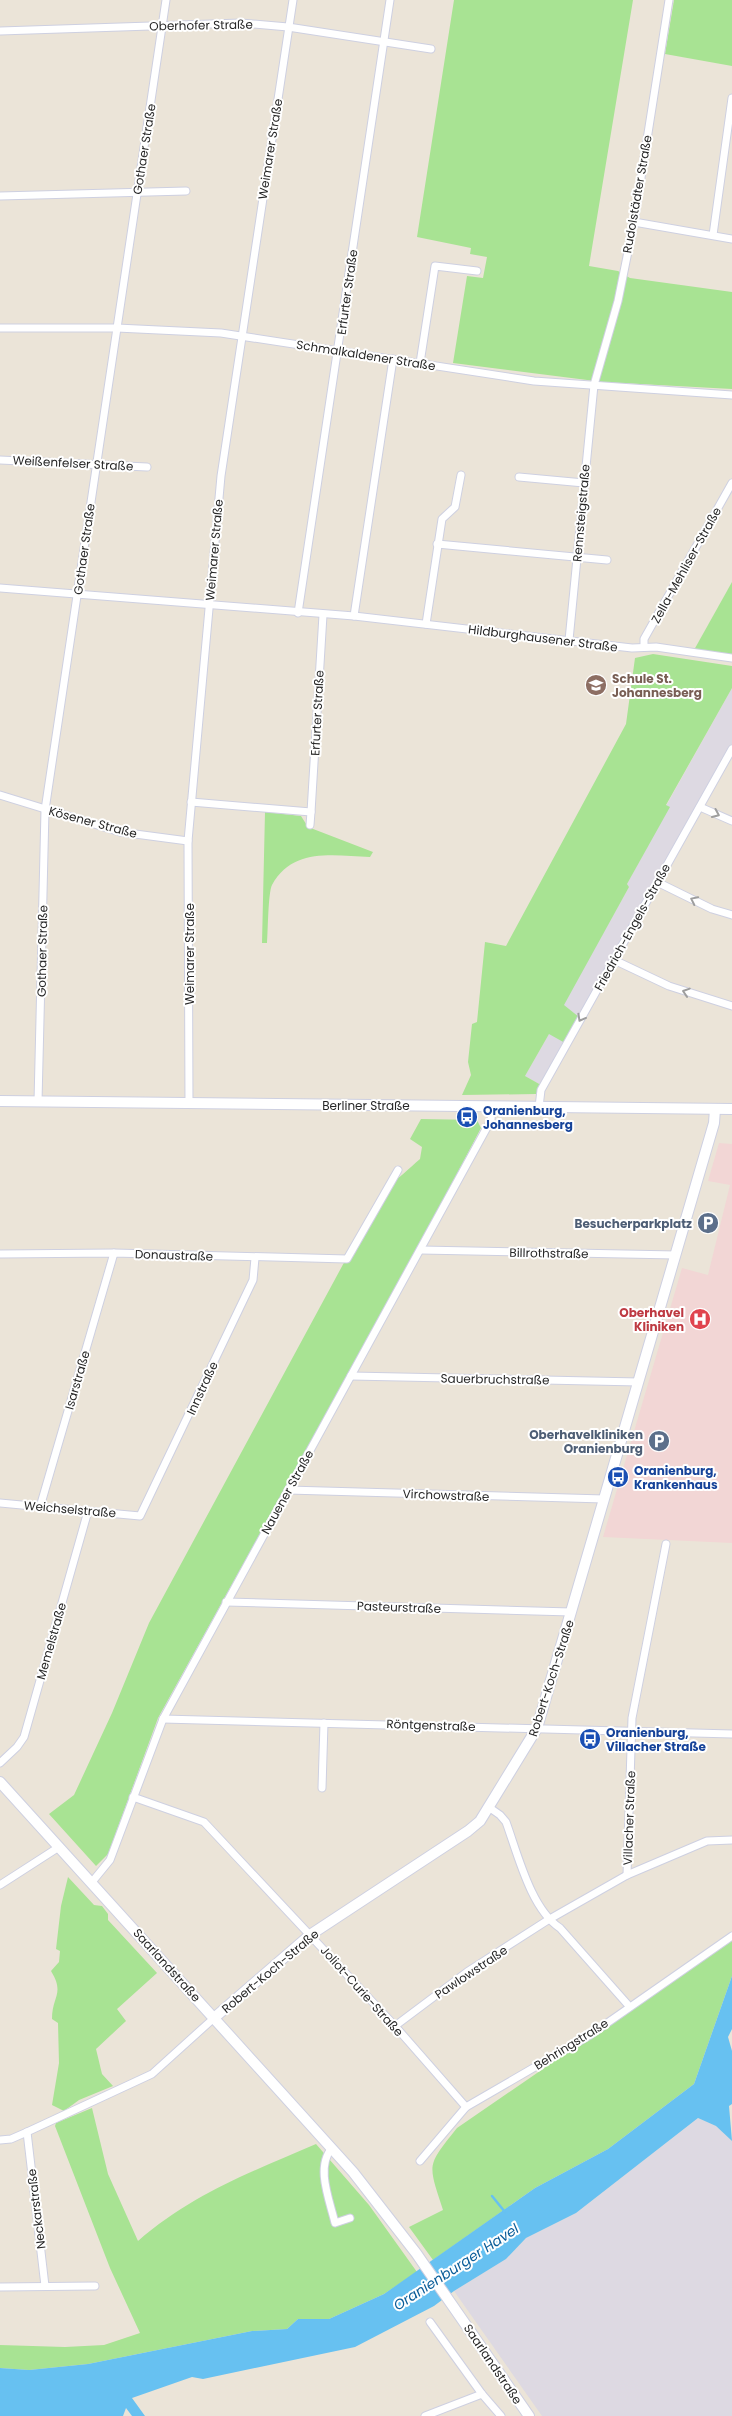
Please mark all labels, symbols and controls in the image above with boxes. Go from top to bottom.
street label: Oberhofer Straße [149,16,253,34]
street label: Weimarer Straße [254,97,286,201]
street label: Gothaer Straße [128,102,160,196]
street label: Rudolstädter Straße [618,134,656,254]
street label: Erfurter Straße [333,248,361,336]
street label: Schmalkaldener Straße [295,336,437,374]
street label: Weißenfelser Straße [12,451,134,475]
street label: Rennsteigstraße [568,463,594,563]
street label: Weimarer Straße [201,499,227,601]
street label: Gothaer Straße [69,502,99,596]
street label: Zella-Mehliser-Straße [647,504,725,626]
street label: Hildburghausener Straße [467,620,619,656]
street label: Erfurter Straße [306,670,328,756]
place label: Schule St. Johannesberg [612,670,702,701]
school or university icon: Schule St. Johannesberg [584,673,608,697]
street label: Kösener Straße [47,802,139,842]
one-way arrow [711,808,720,819]
street label: Friedrich-Engels-Straße [590,860,674,994]
one-way arrow [690,896,699,906]
street label: Weimarer Straße [181,903,198,1005]
street label: Gothaer Straße [33,905,51,997]
one-way arrow [682,988,690,998]
one-way arrow [578,1012,588,1021]
street label: Berliner Straße [322,1097,410,1114]
place label: Oranienburg, Johannesberg [483,1102,573,1133]
bus stop icon: Oranienburg, Johannesberg [455,1105,479,1129]
parking icon: Besucherparkplatz [696,1211,720,1235]
place label: Besucherparkplatz [575,1215,692,1232]
street label: Billrothstraße [509,1244,589,1262]
street label: Donaustraße [134,1245,214,1265]
place label: Oberhavel Kliniken [619,1304,684,1335]
hospital icon: Oberhavel Kliniken [688,1307,712,1331]
street label: Isarstraße [60,1349,94,1411]
street label: Innstraße [182,1359,222,1417]
street label: Sauerbruchstraße [440,1370,550,1388]
place label: Oberhavelkliniken Oranienburg [529,1426,643,1457]
parking icon: Oberhavelkliniken Oranienburg [647,1429,671,1453]
street label: Nauener Straße [257,1447,317,1537]
place label: Oranienburg, Krankenhaus [634,1462,718,1493]
bus stop icon: Oranienburg, Krankenhaus [606,1465,630,1489]
street label: Virchowstraße [402,1485,490,1505]
street label: Weichselstraße [23,1496,117,1522]
street label: Pasteurstraße [357,1597,441,1617]
street label: Memelstraße [32,1601,70,1681]
street label: Robert-Koch-Straße [524,1617,578,1739]
street label: Röntgenstraße [386,1715,476,1735]
place label: Oranienburg, Villacher Straße [606,1724,707,1755]
bus stop icon: Oranienburg, Villacher Straße [578,1727,602,1751]
street label: Villacher Straße [619,1770,639,1866]
street label: Saarlandstraße [129,1925,205,2005]
street label: Robert-Koch-Straße [218,1925,322,2017]
street label: Pawlowstraße [431,1941,511,2003]
street label: Joliot-Curie-Straße [317,1942,407,2040]
street label: Behringstraße [531,2014,611,2074]
street label: Neckarstraße [23,2168,49,2250]
water label: Oranienburger Havel [389,2219,523,2315]
street label: Saarlandstraße [460,2321,526,2407]

